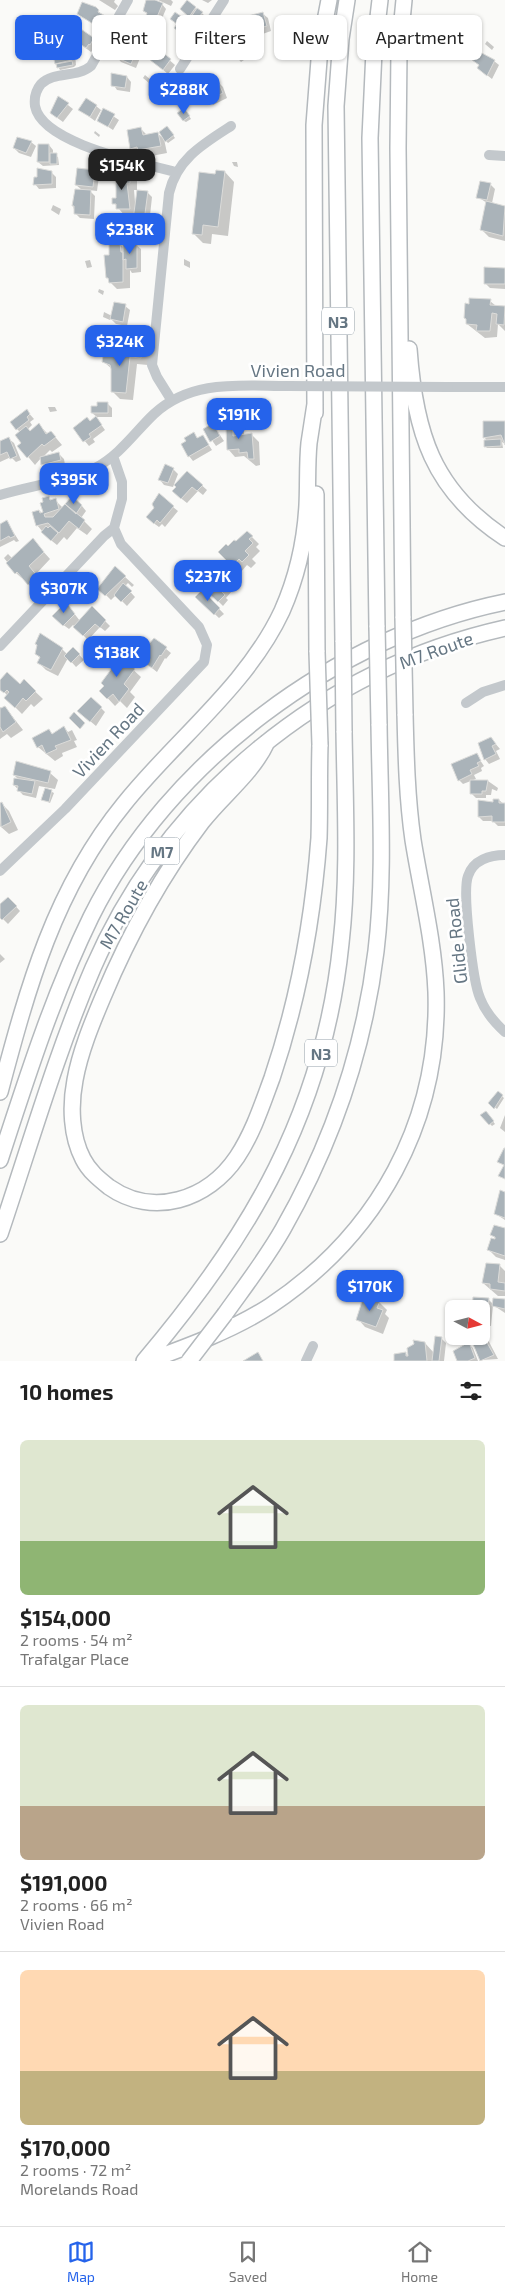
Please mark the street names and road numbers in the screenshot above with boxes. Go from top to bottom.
road number: N3 [322,308,354,334]
street label: Vivien Road [250,359,346,381]
street label: M7 Route [396,626,476,674]
street label: Vivien Road [68,698,148,782]
road number: M7 [144,838,180,864]
street label: M7 Route [94,875,152,953]
street label: Glide Road [441,897,471,985]
road number: N3 [305,1040,337,1066]

